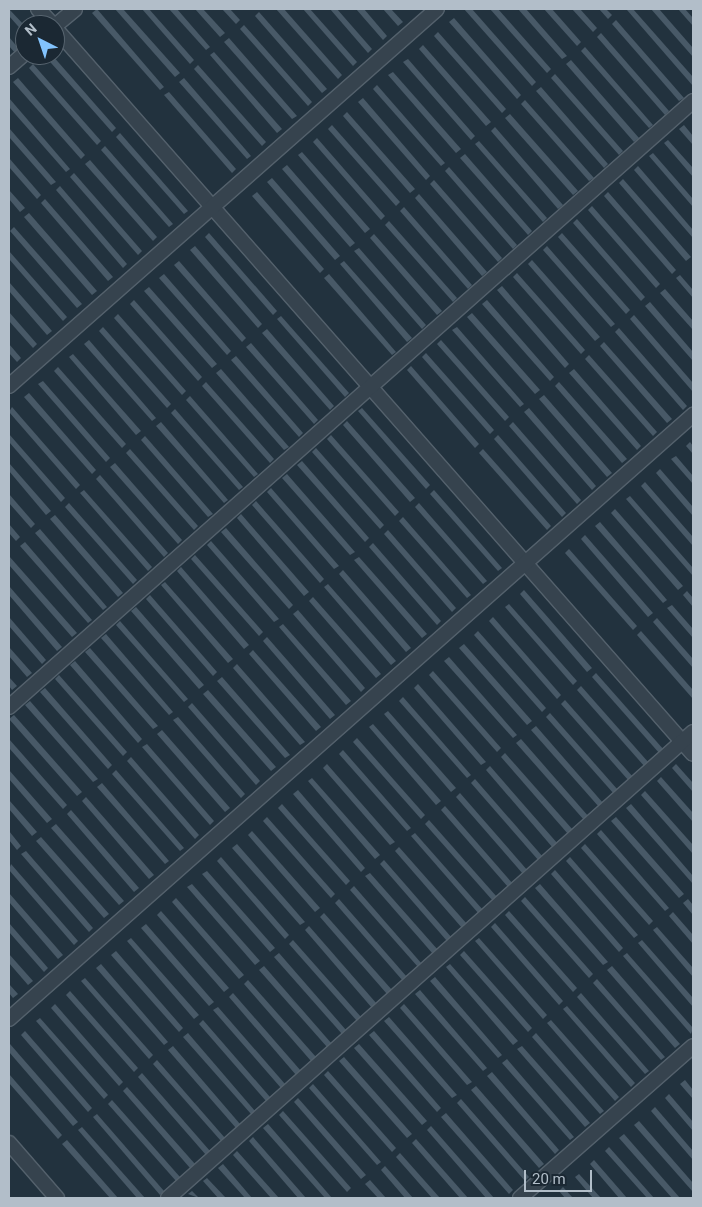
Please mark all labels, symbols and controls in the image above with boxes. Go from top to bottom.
north arrow [15,15,65,65]
text: N [22,20,40,39]
scale bar [527,1160,594,1192]
text: 20 m [532,1170,566,1188]

